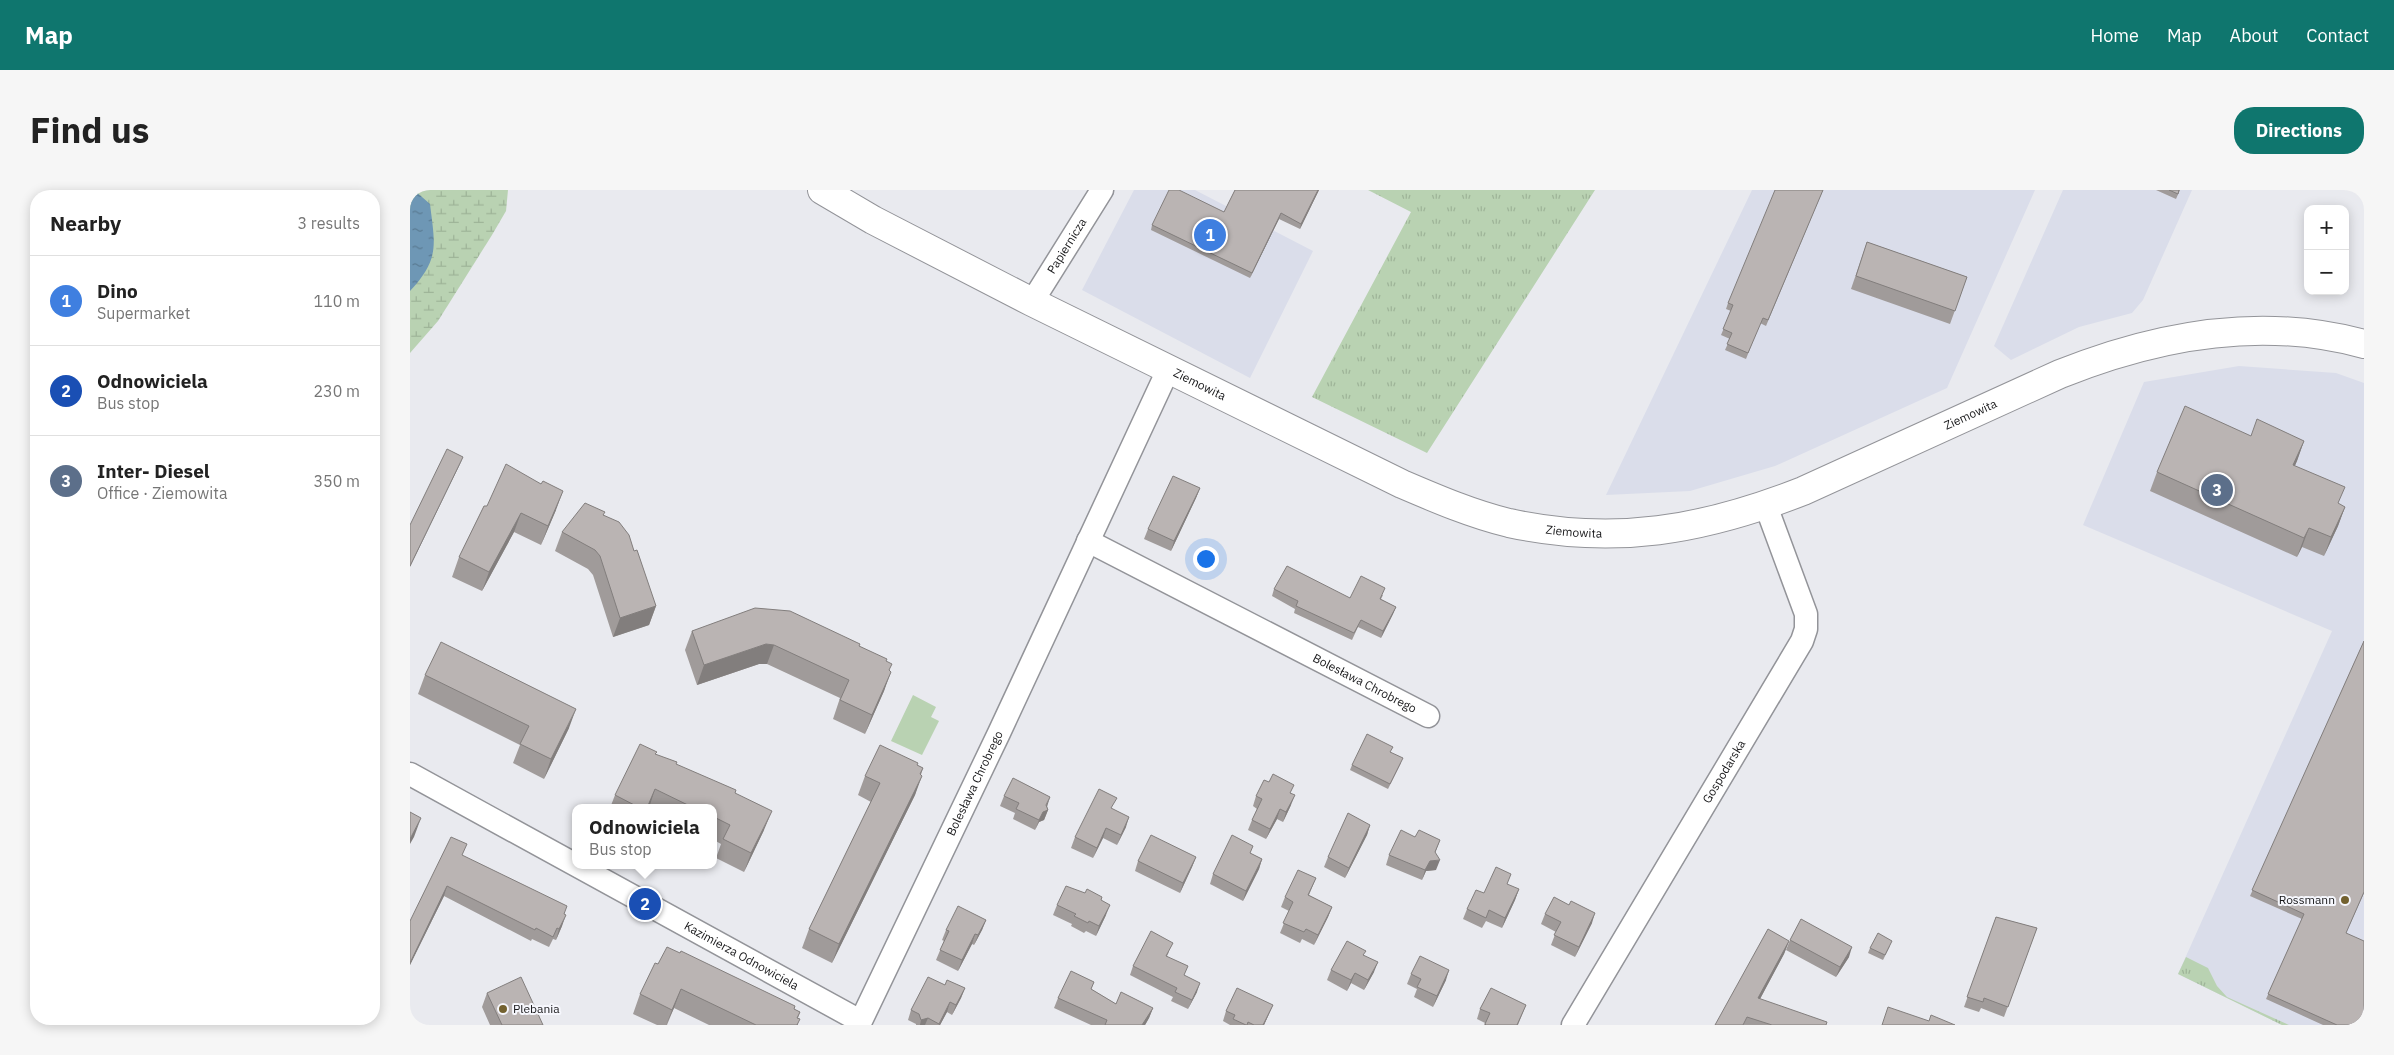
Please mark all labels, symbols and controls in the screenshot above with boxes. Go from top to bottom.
text: Map [25,19,73,51]
text: Home [2091,24,2139,47]
text: Map [2167,24,2202,47]
text: About [2230,24,2278,47]
text: Contact [2306,24,2369,47]
text: Find us [30,107,149,153]
button: Directions [2234,107,2364,154]
map controls [2304,205,2349,295]
button: + [2304,205,2349,250]
text: Nearby [50,209,121,237]
text: 3 results [297,213,360,233]
street label: Papiernicza [1044,215,1090,276]
pin: 1 [1194,216,1226,254]
button: − [2304,250,2349,295]
text: Dino [97,279,138,303]
text: 1 [61,291,71,311]
text: 110 m [313,291,360,311]
text: Supermarket [97,303,190,323]
street label: Ziemowita [1171,365,1229,404]
text: Odnowiciela [97,369,208,393]
text: 2 [61,381,71,401]
text: 230 m [313,381,360,401]
text: Bus stop [97,393,160,413]
street label: Ziemowita [1941,395,2000,433]
text: Inter- Diesel [97,459,210,483]
text: 3 [61,471,71,491]
text: 350 m [313,471,360,491]
pin: 3 [2201,471,2233,509]
text: Office · Ziemowita [97,483,227,503]
street label: Ziemowita [1545,522,1603,541]
your location [1193,546,1219,572]
street label: Bolesława Chrobrego [1310,650,1419,716]
street label: Bolesława Chrobrego [943,728,1006,838]
street label: Gospodarska [1699,737,1749,806]
popup [572,804,717,869]
text: Odnowiciela [589,815,700,839]
text: Bus stop [589,839,652,859]
pin: 2 [629,885,661,923]
place label: Rossmann [2279,892,2335,907]
marker: Rossmann [2339,894,2351,906]
street label: Kazimierza Odnowiciela [682,918,802,993]
place label: Plebania [513,1001,560,1016]
marker: Plebania [497,1003,509,1015]

